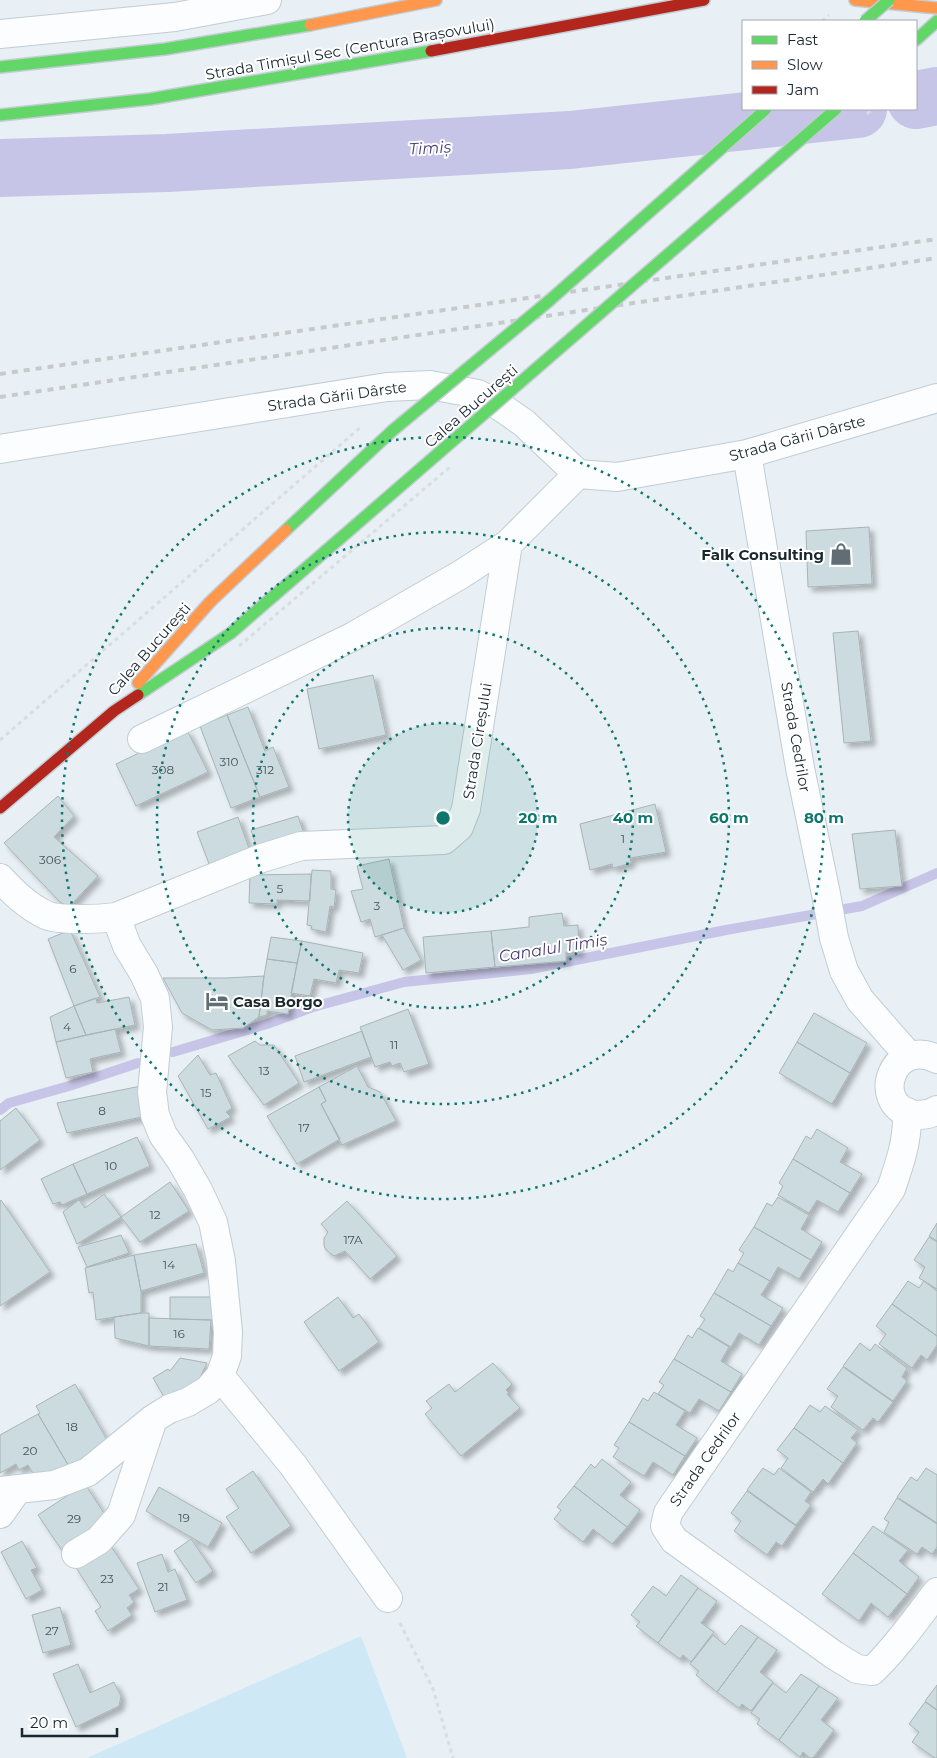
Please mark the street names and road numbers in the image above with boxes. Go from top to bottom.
street label: Strada Timișul Sec (Centura Brașovului) [204,14,496,85]
street label: Calea București [421,360,522,452]
street label: Strada Gării Dârste [266,377,408,415]
street label: Strada Gării Dârste [727,411,867,465]
street label: Calea București [103,599,195,700]
street label: Strada Cedrilor [777,680,815,794]
street label: Strada Cireșului [458,681,497,801]
street label: Strada Cedrilor [665,1408,745,1510]

